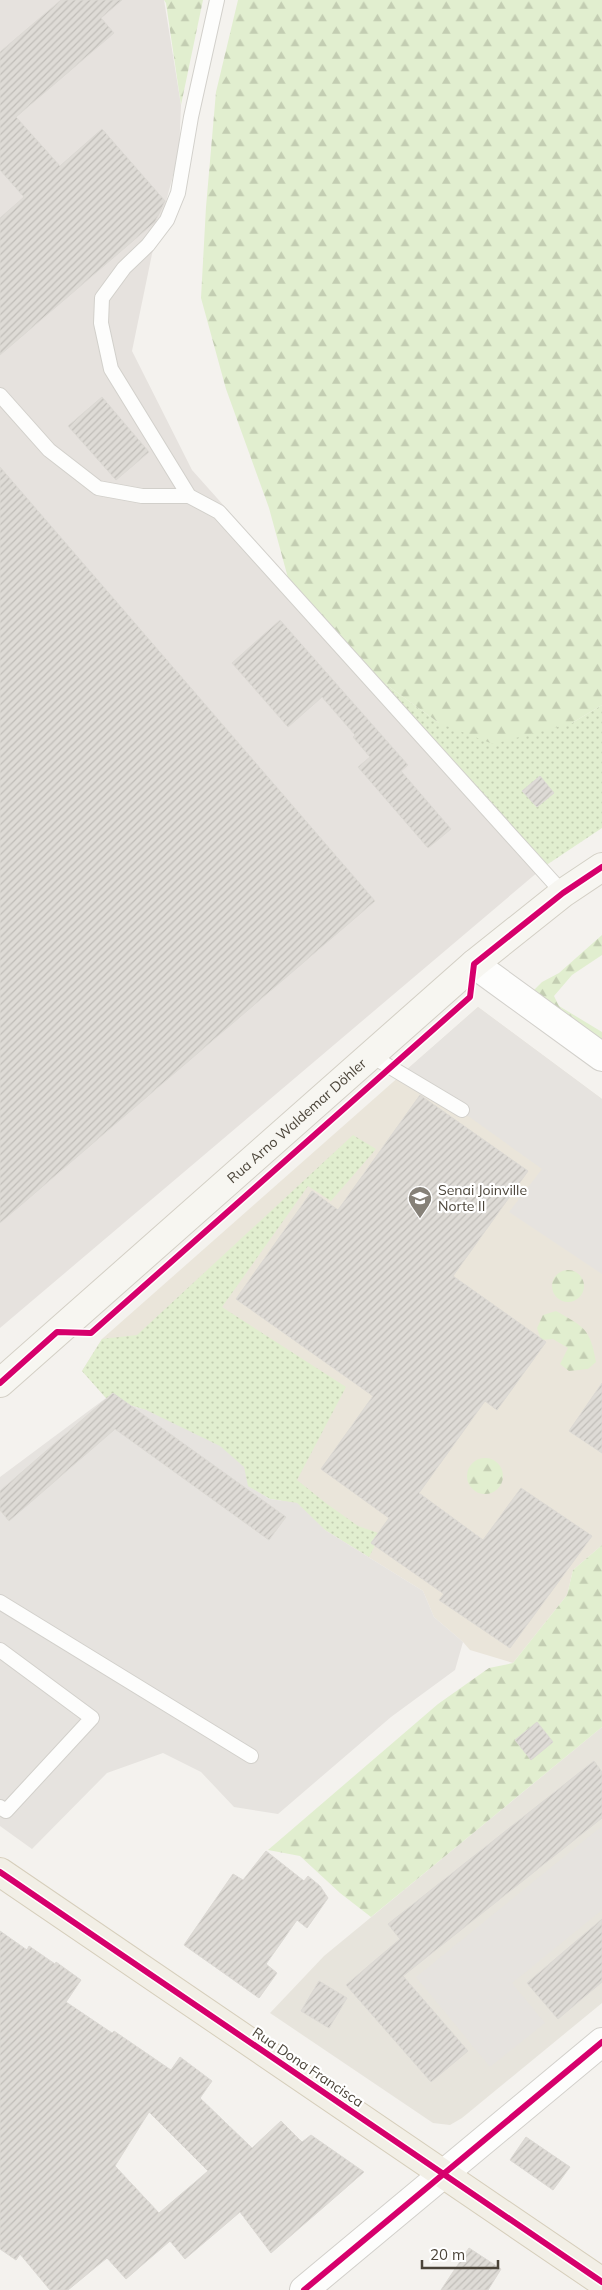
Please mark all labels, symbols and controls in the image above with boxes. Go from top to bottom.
street label: Rua Arno Waldemar Döhler [223,1054,371,1187]
place label: Senai Joinville Norte II [438,1181,527,1215]
school or university icon: Senai Joinville Norte II [407,1185,433,1219]
street label: Rua Dona Francisca [249,2023,367,2111]
scale bar [422,2238,498,2270]
text: 20 m [430,2245,465,2264]

